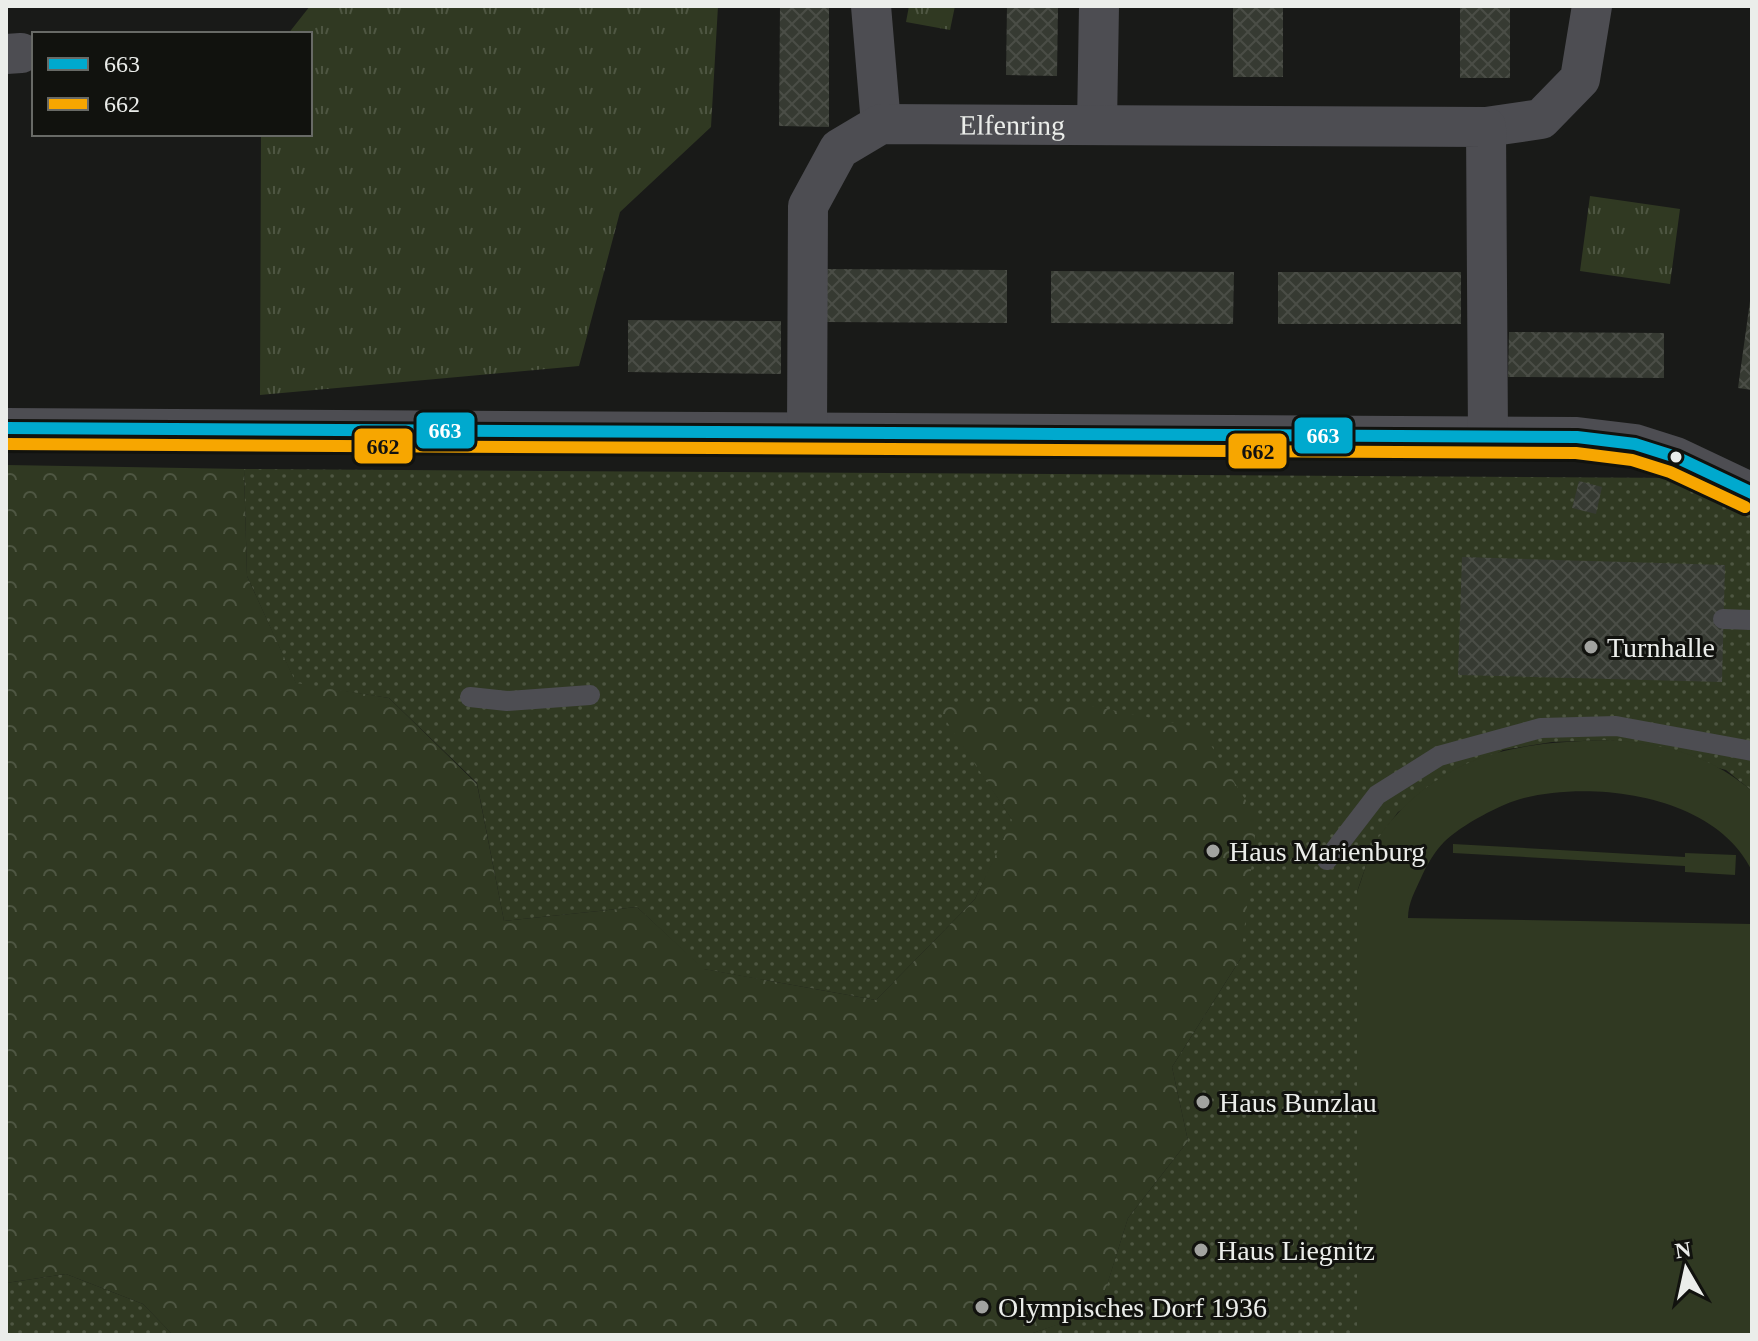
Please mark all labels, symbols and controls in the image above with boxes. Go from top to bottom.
legend [32,32,312,136]
text: 663 [104,51,140,77]
text: 662 [104,91,140,117]
street label: Elfenring [959,109,1065,141]
line badge: 663 [415,411,476,450]
line badge: 663 [1293,416,1354,455]
text: 663 [429,418,462,443]
text: 663 [1307,423,1340,448]
line badge: 662 [353,427,414,465]
line badge: 662 [1227,432,1288,470]
text: 662 [367,434,400,459]
text: 662 [1242,439,1275,464]
unlabelled marker [1668,449,1684,465]
place label: Turnhalle [1607,632,1715,663]
marker: Turnhalle [1582,638,1600,656]
place label: Haus Marienburg [1229,836,1425,867]
marker: Haus Marienburg [1204,842,1222,860]
place label: Haus Bunzlau [1219,1087,1377,1118]
marker: Haus Bunzlau [1194,1093,1212,1111]
north arrow [1646,1229,1726,1309]
place label: Haus Liegnitz [1217,1235,1375,1266]
text: N [1673,1236,1693,1263]
marker: Haus Liegnitz [1192,1241,1210,1259]
place label: Olympisches Dorf 1936 [998,1292,1267,1323]
marker: Olympisches Dorf 1936 [973,1298,991,1316]

